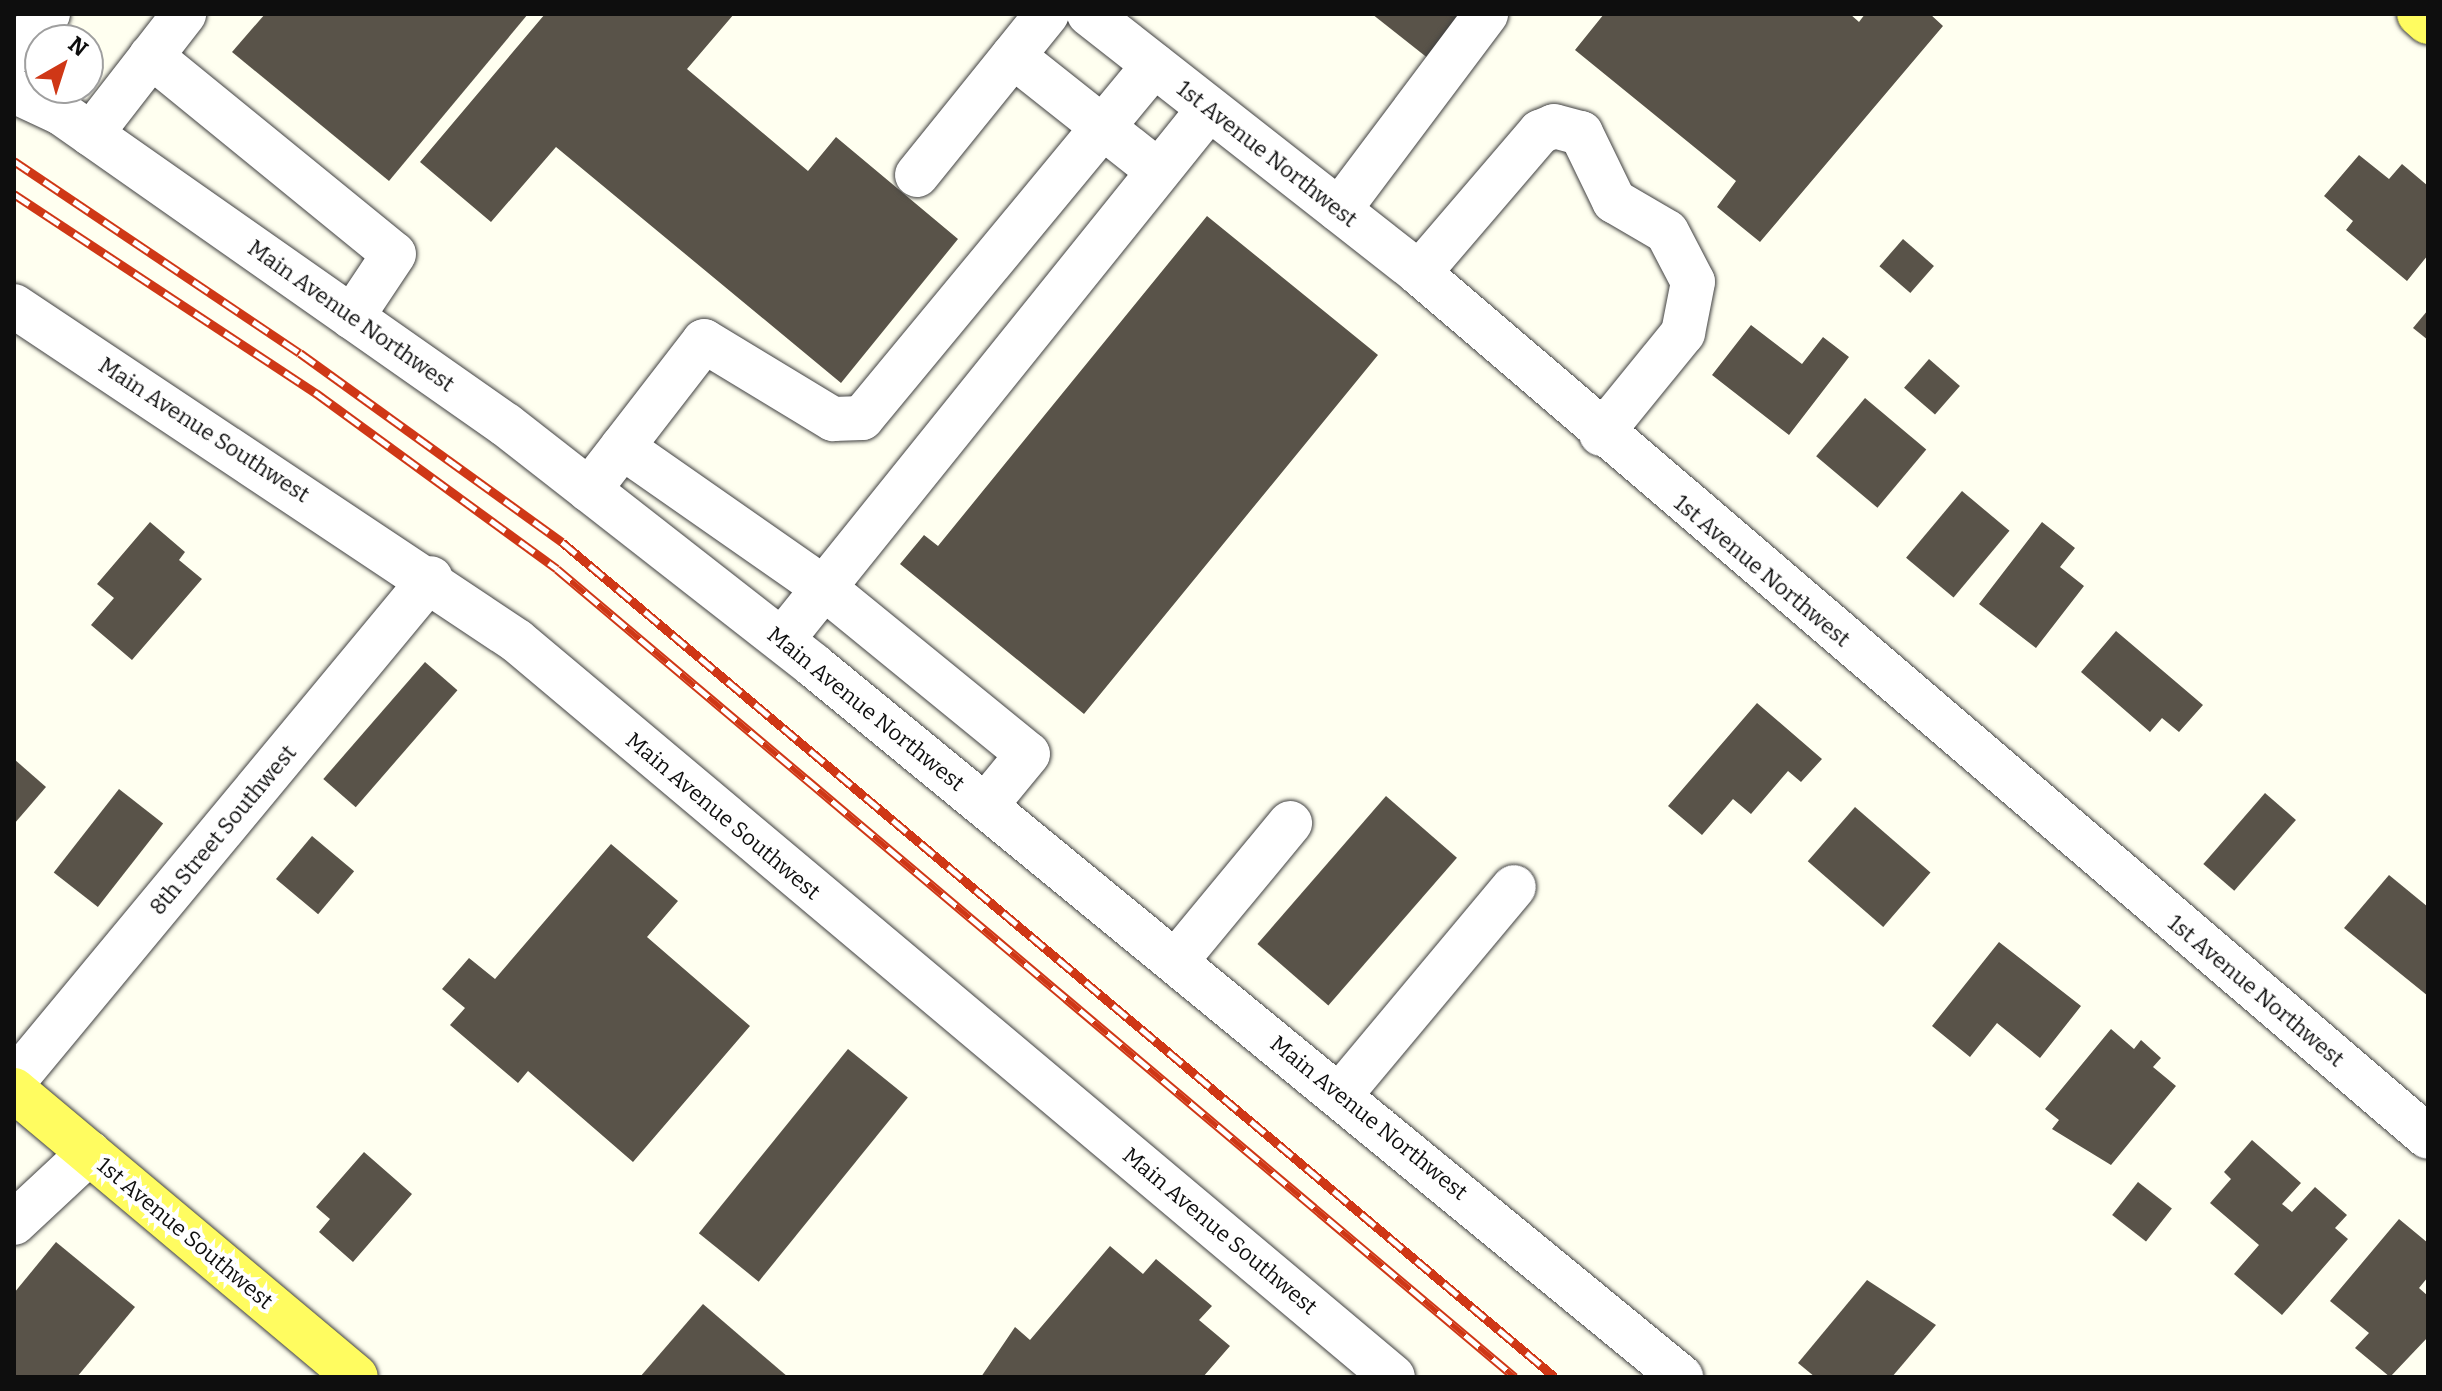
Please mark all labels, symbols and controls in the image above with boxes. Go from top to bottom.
north arrow [24,24,104,104]
text: N [63,31,93,62]
street label: 1st Avenue Northwest [1172,75,1362,233]
street label: Main Avenue Northwest [243,235,459,397]
street label: Main Avenue Southwest [94,352,314,508]
street label: 1st Avenue Northwest [1669,490,1855,652]
street label: Main Avenue Northwest [762,621,970,797]
street label: Main Avenue Southwest [620,727,826,905]
street label: 8th Street Southwest [144,740,302,920]
street label: 1st Avenue Northwest [2163,910,2349,1072]
street label: Main Avenue Northwest [1265,1030,1473,1206]
street label: Main Avenue Southwest [1117,1142,1323,1320]
street label: 1st Avenue Southwest [92,1152,278,1314]

